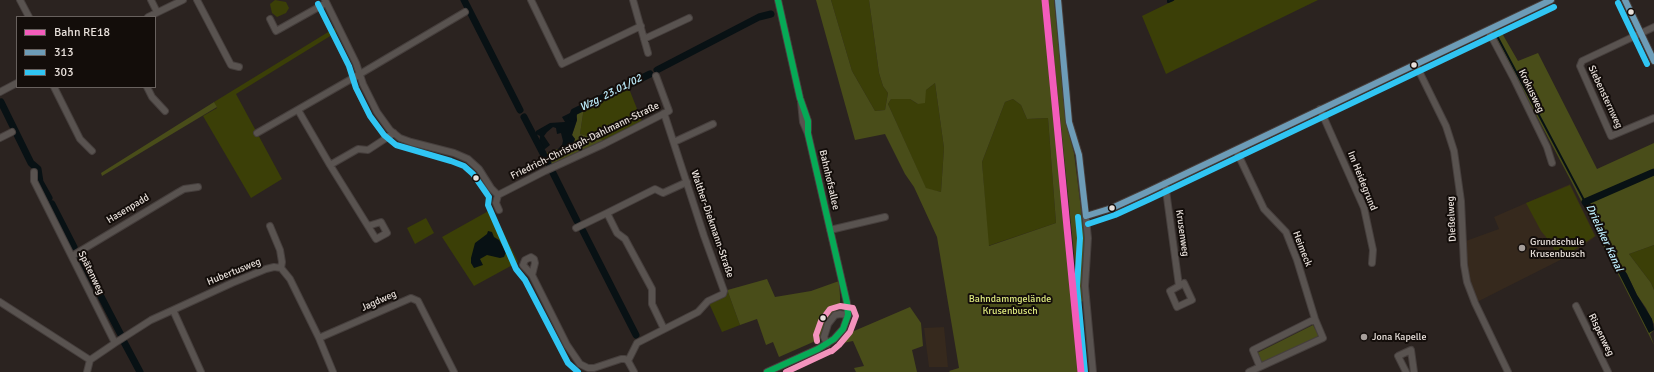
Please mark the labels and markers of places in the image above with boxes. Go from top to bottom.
unlabelled marker [1626,7,1636,17]
unlabelled marker [1409,60,1419,70]
unlabelled marker [471,173,481,183]
unlabelled marker [1107,203,1117,213]
place label: Grundschule Krusenbusch [1530,236,1585,260]
marker: Grundschule Krusenbusch [1517,243,1527,253]
unlabelled marker [818,313,828,323]
place label: Jona Kapelle [1372,331,1426,343]
marker: Jona Kapelle [1359,332,1369,342]

